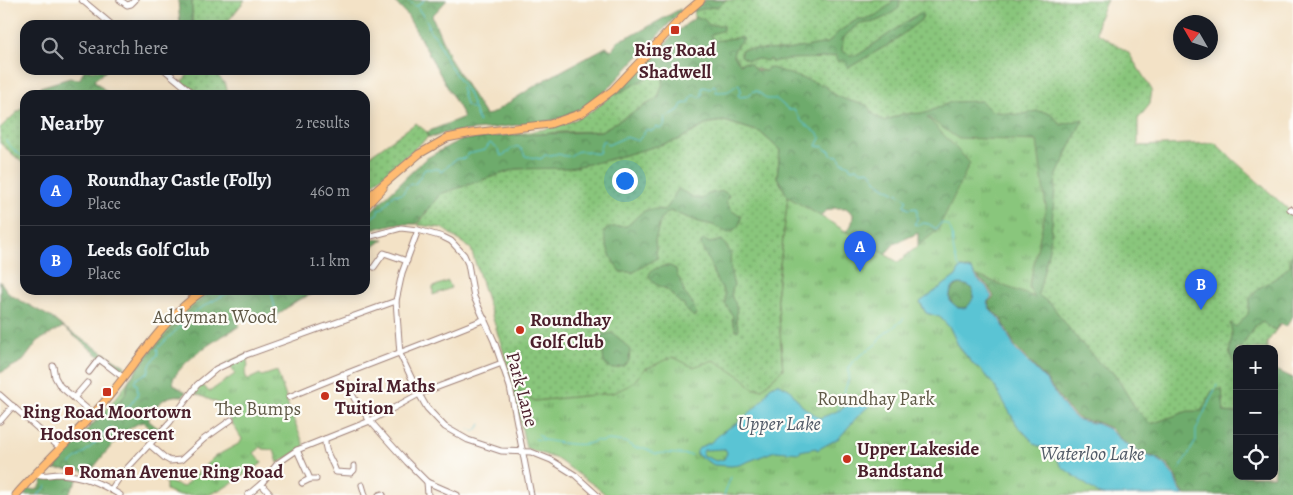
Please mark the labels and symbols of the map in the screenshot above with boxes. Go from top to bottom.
north arrow [1173,15,1218,60]
marker: Ring Road Shadwell [669,24,681,36]
place label: Ring Road Shadwell [634,37,717,85]
your location [612,168,638,194]
pin: A [844,231,876,272]
pin: B [1185,269,1217,310]
park label: Addyman Wood [152,304,278,330]
place label: Roundhay Golf Club [530,307,612,355]
marker: Roundhay Golf Club [514,324,526,336]
street label: Park Lane [500,349,545,430]
place label: Spiral Maths Tuition [335,373,436,421]
marker: Ring Road Moortown Hodson Crescent [101,386,113,398]
park label: Roundhay Park [817,386,936,412]
marker: Spiral Maths Tuition [319,390,331,402]
park label: The Bumps [215,396,301,422]
place label: Ring Road Moortown Hodson Crescent [22,399,192,447]
water label: Upper Lake [737,410,821,437]
place label: Upper Lakeside Bandstand [857,436,980,484]
water label: Waterloo Lake [1040,440,1144,467]
marker: Upper Lakeside Bandstand [841,453,853,465]
place label: Roman Avenue Ring Road [79,459,284,485]
marker: Roman Avenue Ring Road [63,465,75,477]

